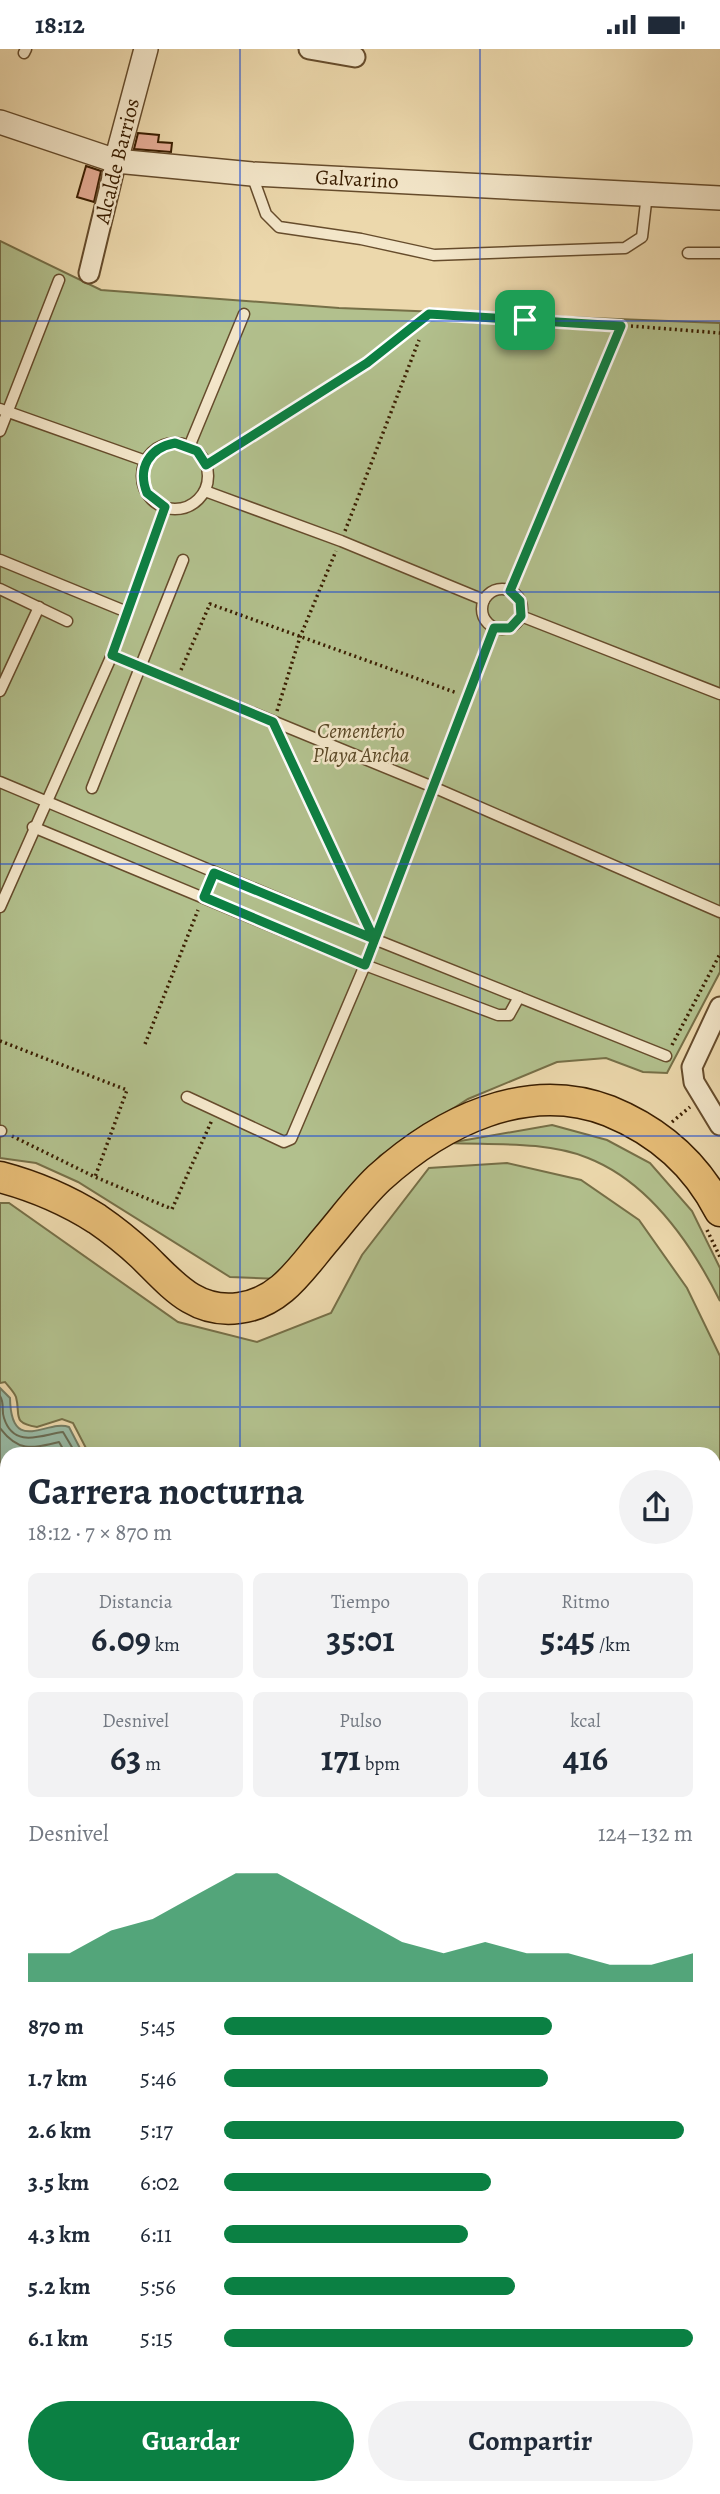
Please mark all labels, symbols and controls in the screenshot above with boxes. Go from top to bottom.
text: 18:12 [35,7,85,42]
street label: Alcalde Barrios [88,95,146,228]
street label: Galvarino [315,163,399,195]
pin [495,290,555,350]
icon: arrive [506,301,544,339]
park label: Cementerio Playa Ancha [313,717,410,769]
text: Carrera nocturna [28,1465,304,1517]
button: share [619,1470,693,1544]
text: 18:12 · 7 × 870 m [28,1517,172,1548]
text: Distancia [98,1589,173,1615]
text: Tiempo [331,1589,390,1615]
text: Ritmo [561,1589,610,1615]
text: 6.09 [91,1615,151,1663]
text: 35:01 [326,1615,395,1663]
text: 5:45 [541,1615,595,1663]
text: km [151,1632,180,1658]
text: /km [595,1632,630,1658]
text: Desnivel [102,1708,169,1734]
text: Pulso [339,1708,382,1734]
text: kcal [570,1708,601,1734]
text: 63 [110,1734,141,1782]
text: 171 [321,1734,361,1782]
text: 416 [563,1734,608,1782]
text: m [141,1751,161,1777]
text: bpm [361,1751,400,1777]
text: Desnivel [28,1818,109,1849]
text: 124–132 m [598,1818,693,1849]
text: 870 m [28,2011,84,2042]
text: 5:45 [140,2011,176,2042]
text: 1.7 km [28,2063,88,2094]
text: 5:46 [140,2063,176,2094]
text: 2.6 km [28,2115,91,2146]
text: 5:17 [140,2115,173,2146]
text: 3.5 km [28,2167,89,2198]
text: 6:02 [140,2167,179,2198]
text: 4.3 km [28,2219,90,2250]
text: 6:11 [140,2219,172,2250]
text: 5.2 km [28,2271,90,2302]
text: 5:56 [140,2271,176,2302]
text: 6.1 km [28,2323,88,2354]
text: 5:15 [140,2323,173,2354]
button: Guardar [28,2401,354,2481]
button: Compartir [368,2401,693,2481]

